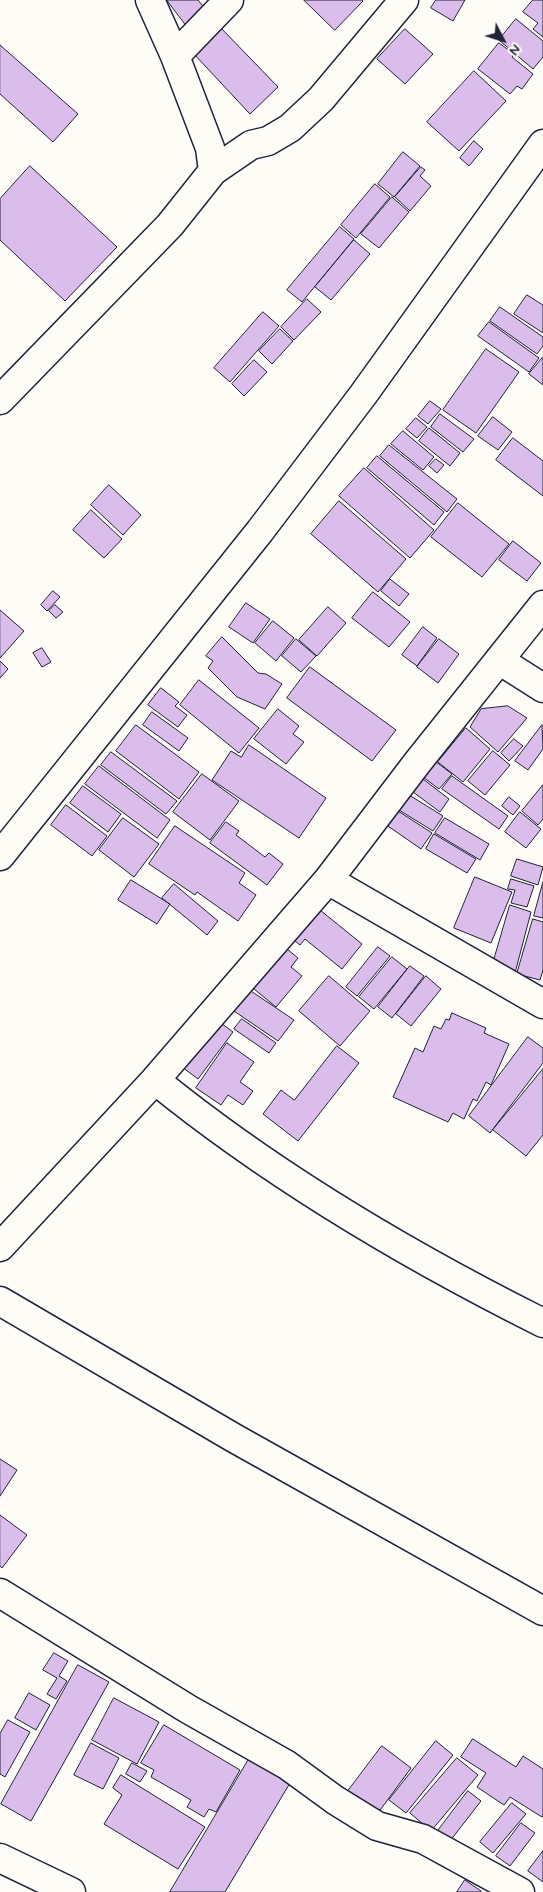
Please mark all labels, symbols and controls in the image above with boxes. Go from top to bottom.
north arrow [478,15,528,65]
text: N [505,40,524,59]

